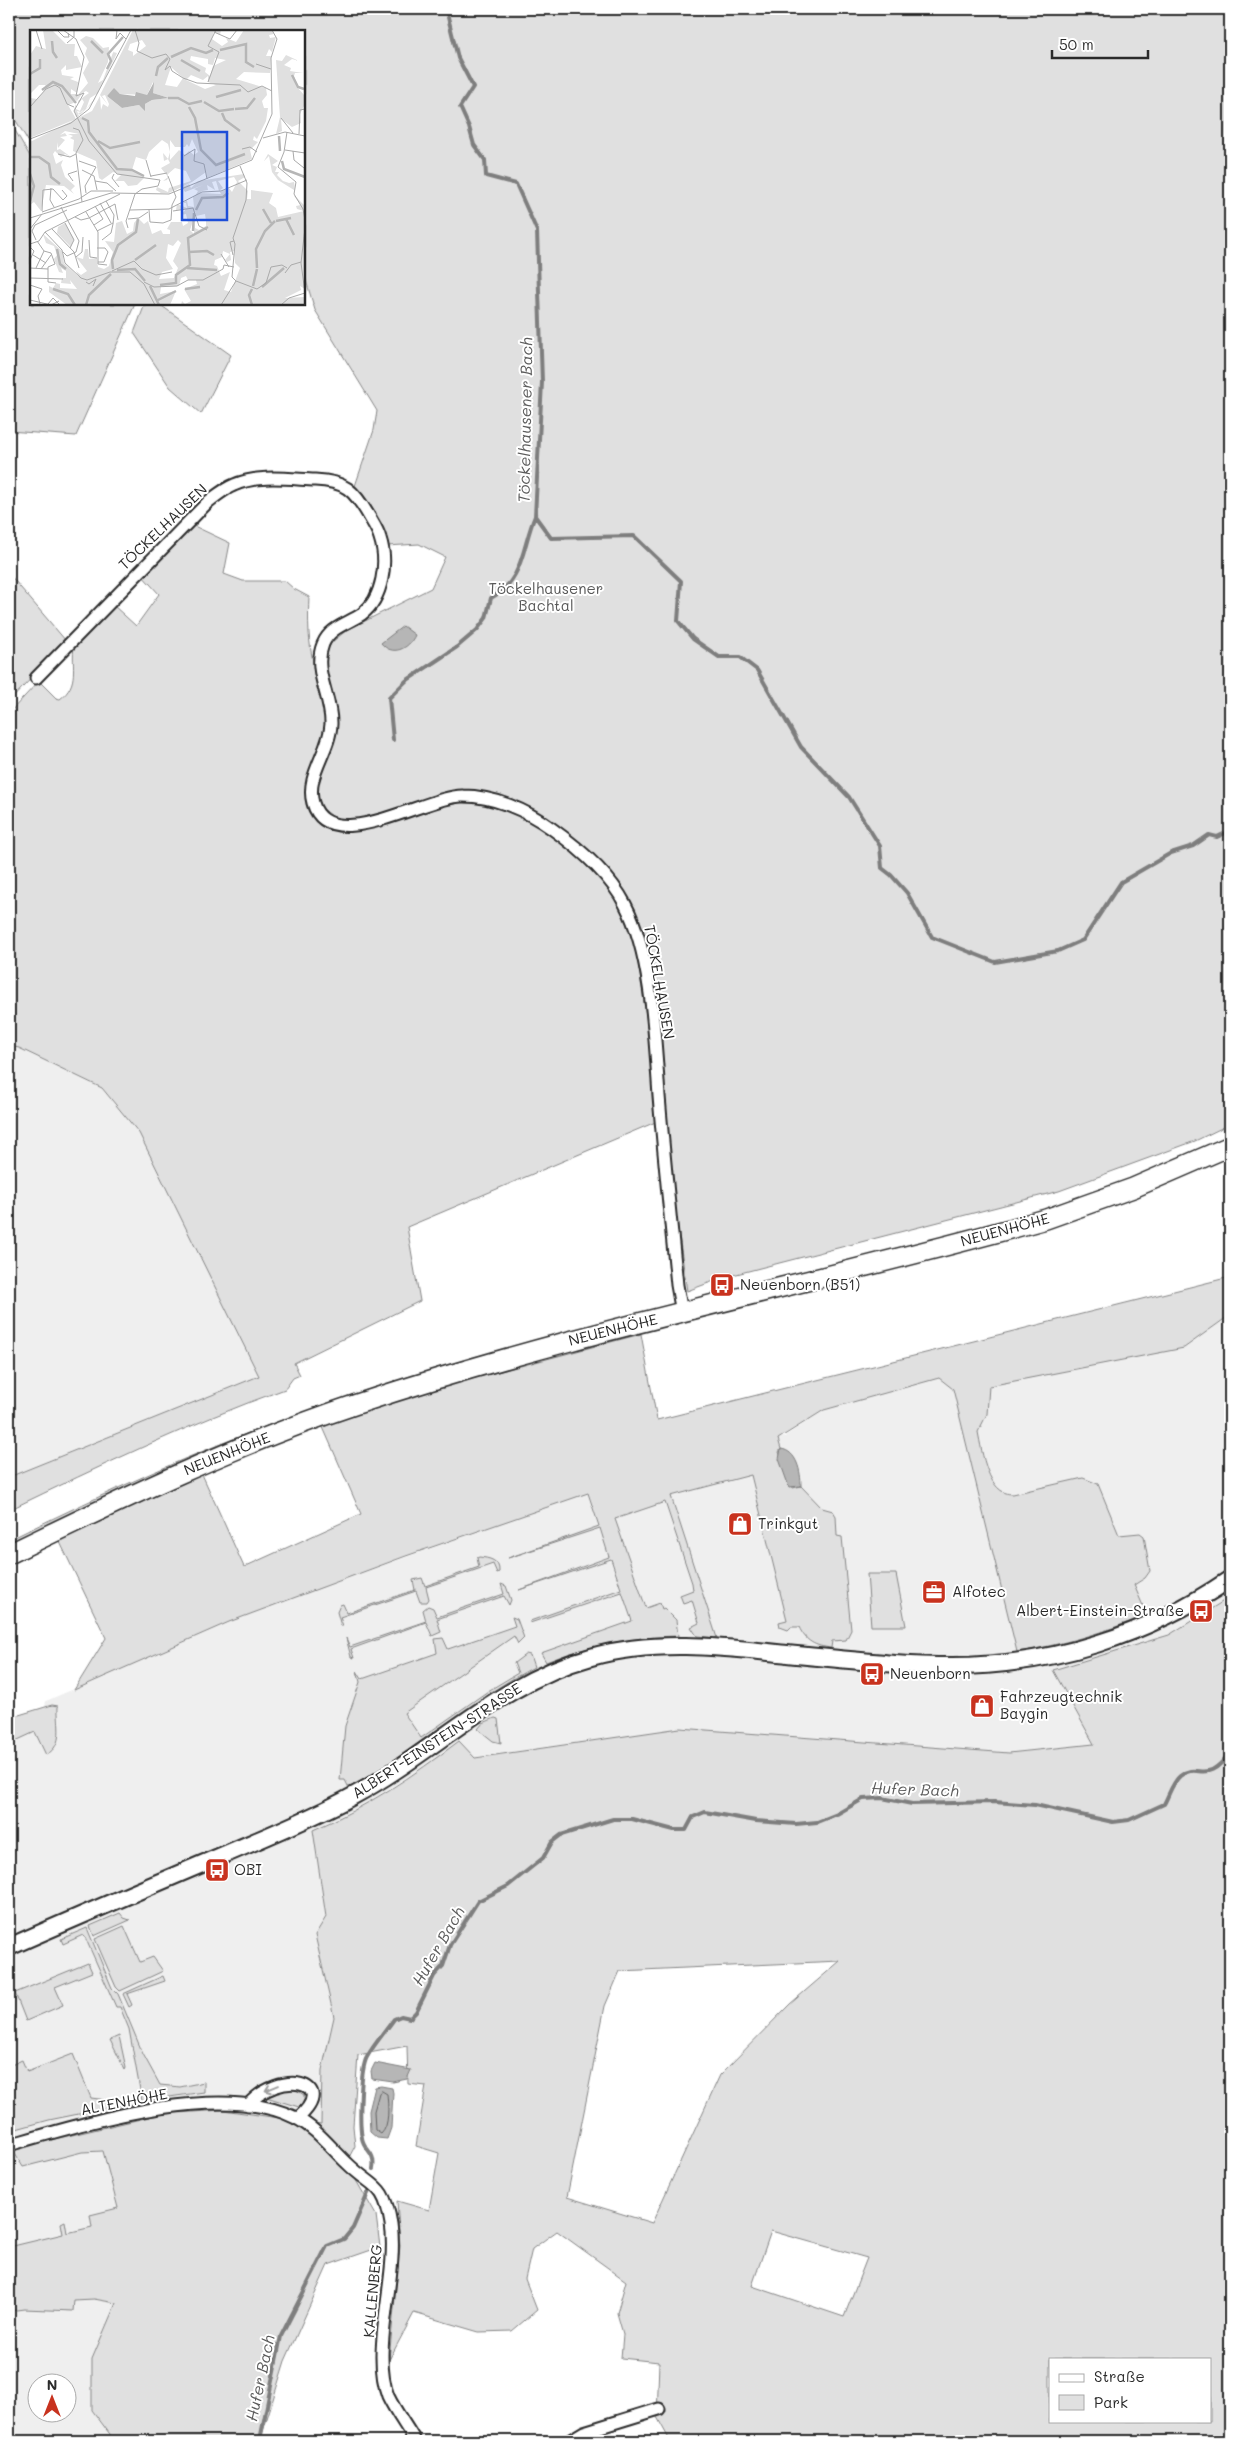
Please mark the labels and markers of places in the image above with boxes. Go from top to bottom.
bus stop icon: Neuenborn (B51) [709,1272,735,1298]
place label: Neuenborn (B51) [740,1274,860,1294]
shop icon: Trinkgut [727,1511,753,1537]
place label: Trinkgut [758,1513,818,1533]
office icon: Alfotec [921,1579,947,1605]
place label: Alfotec [952,1581,1006,1601]
bus stop icon: Albert-Einstein-Straße [1188,1598,1214,1624]
place label: Albert-Einstein-Straße [1016,1600,1184,1620]
bus stop icon: Neuenborn [859,1661,885,1687]
place label: Neuenborn [890,1663,970,1683]
place label: Fahrzeugtechnik Baygin [1000,1686,1122,1723]
shop icon: Fahrzeugtechnik Baygin [969,1693,995,1719]
bus stop icon: OBI [204,1857,230,1883]
place label: OBI [234,1859,262,1879]

